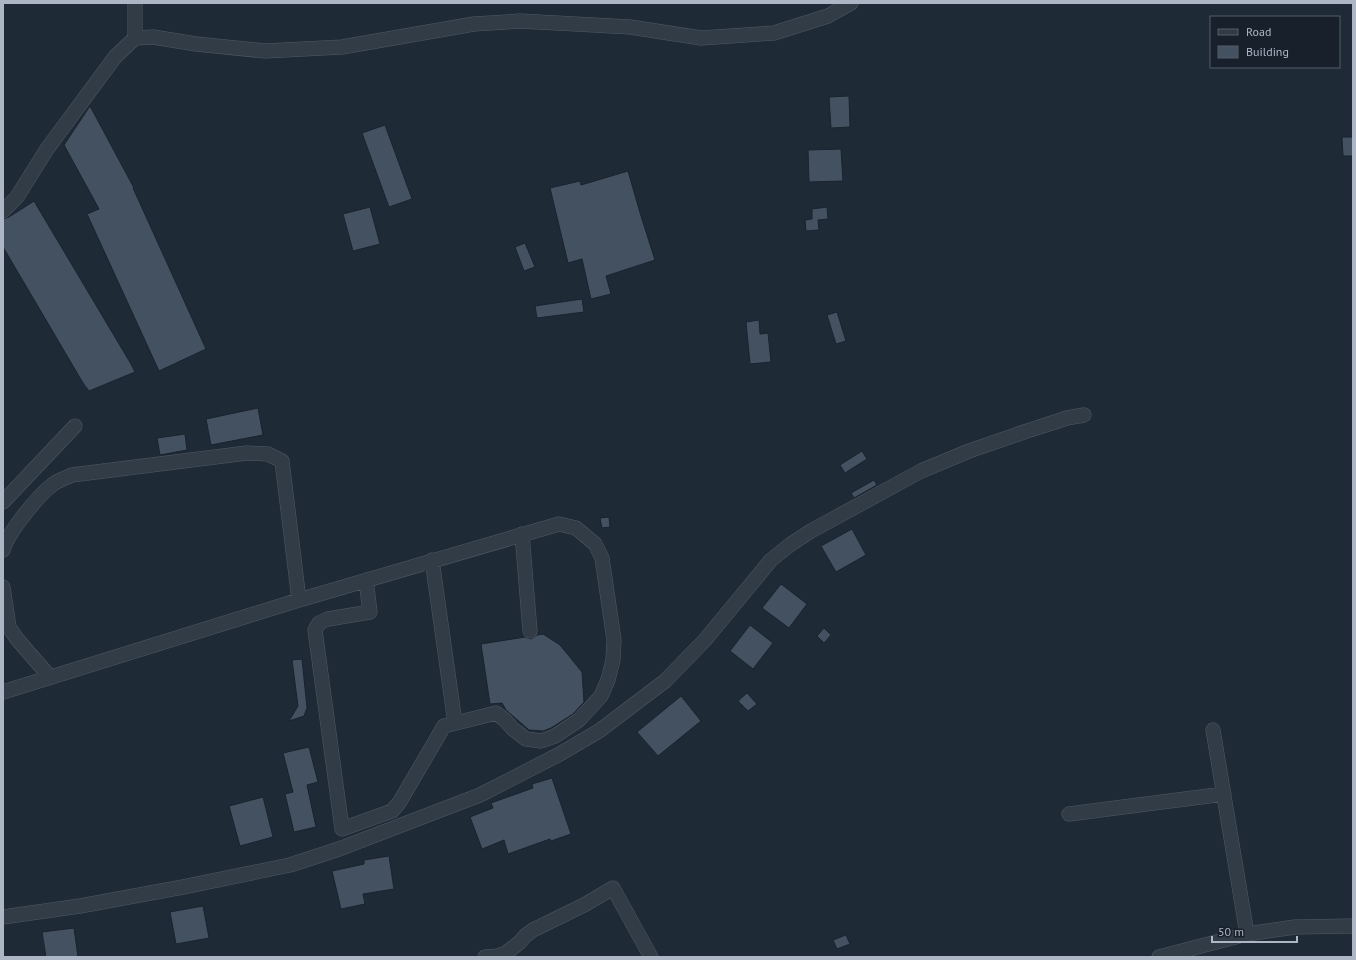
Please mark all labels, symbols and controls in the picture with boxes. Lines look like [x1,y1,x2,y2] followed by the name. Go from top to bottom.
[1210,16,1340,68] legend
[1246,24,1271,39] text: Road
[1246,44,1289,59] text: Building
[1212,918,1297,944] scale bar
[1218,924,1244,939] text: 50 m

